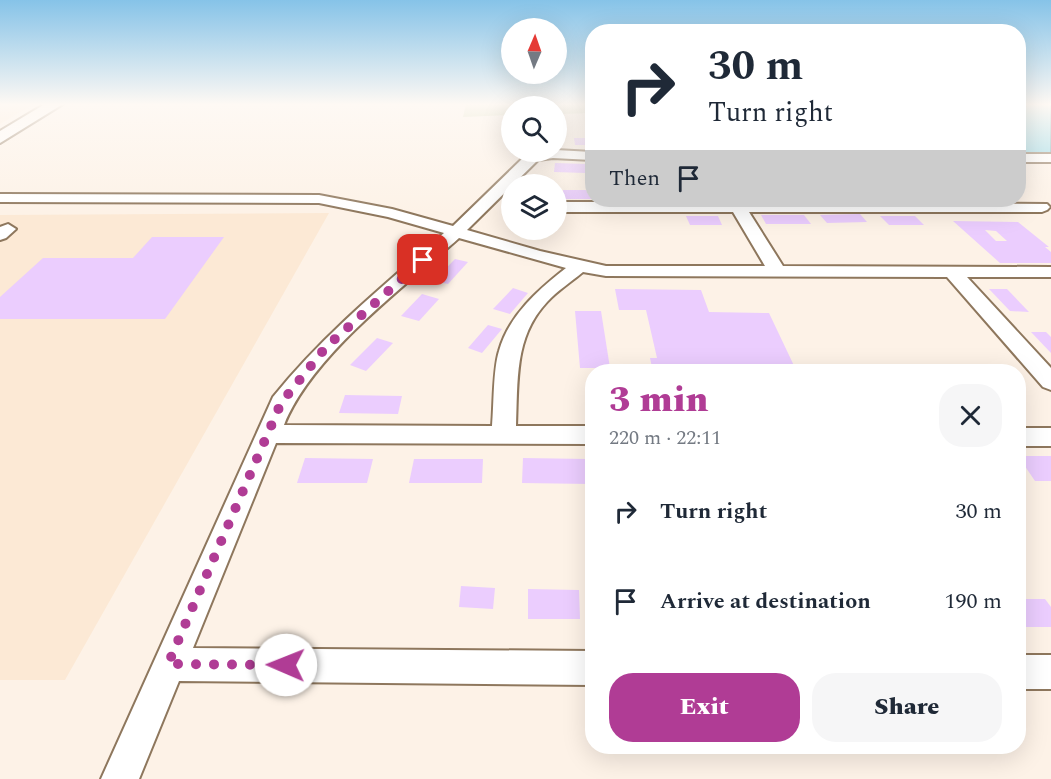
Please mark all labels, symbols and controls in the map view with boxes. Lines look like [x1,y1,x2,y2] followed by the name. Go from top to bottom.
[501,18,567,84] north arrow
[501,18,567,240] map controls
[708,35,803,98] text: 30 m
[609,48,687,126] icon: right
[708,92,833,134] text: Turn right
[501,96,567,162] button: search
[609,162,660,195] text: Then
[672,162,705,195] icon: arrive
[501,174,567,240] button: layers
[397,234,448,285] pin
[406,243,439,276] icon: arrive
[609,373,709,428] text: 3 min
[939,384,1002,447] button: close
[609,423,721,453] text: 220 m · 22:11
[609,495,642,528] icon: right
[660,495,767,528] text: Turn right
[956,495,1002,528] text: 30 m
[609,585,642,618] icon: arrive
[660,585,871,618] text: Arrive at destination
[945,585,1002,618] text: 190 m
[254,633,318,697] position arrow
[609,673,800,742] button: Exit
[812,673,1002,742] button: Share

